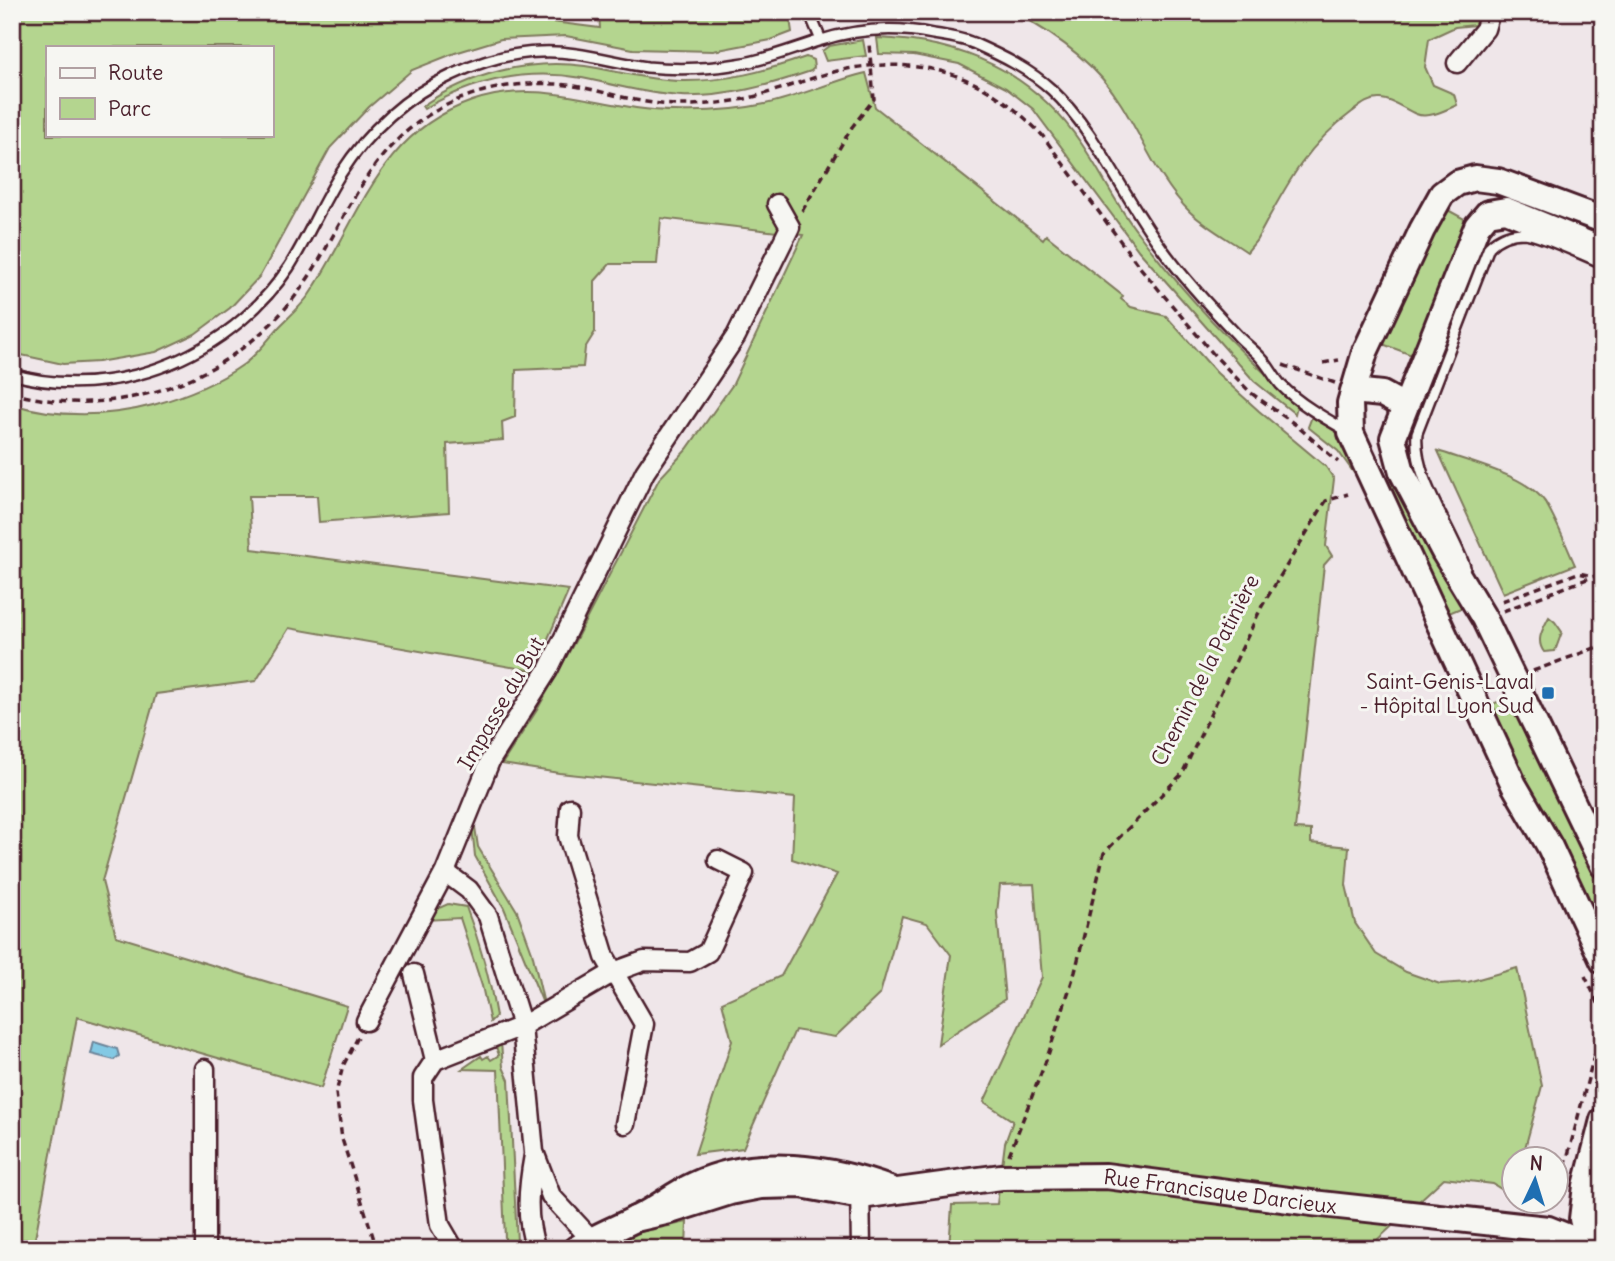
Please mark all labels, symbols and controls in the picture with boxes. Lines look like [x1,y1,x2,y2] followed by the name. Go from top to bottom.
[46,46,273,136] legend
[108,59,163,86] text: Route
[108,95,151,122] text: Parc
[1145,570,1265,770] street label: Chemin de la Patinière
[452,632,550,774] street label: Impasse du But
[1359,668,1534,719] place label: Saint-Genis-Laval - Hôpital Lyon Sud
[1540,685,1556,701] marker: Saint-Genis-Laval - Hôpital Lyon Sud
[1500,1146,1570,1216] north arrow
[1529,1151,1544,1175] text: N
[1102,1162,1338,1219] street label: Rue Francisque Darcieux

